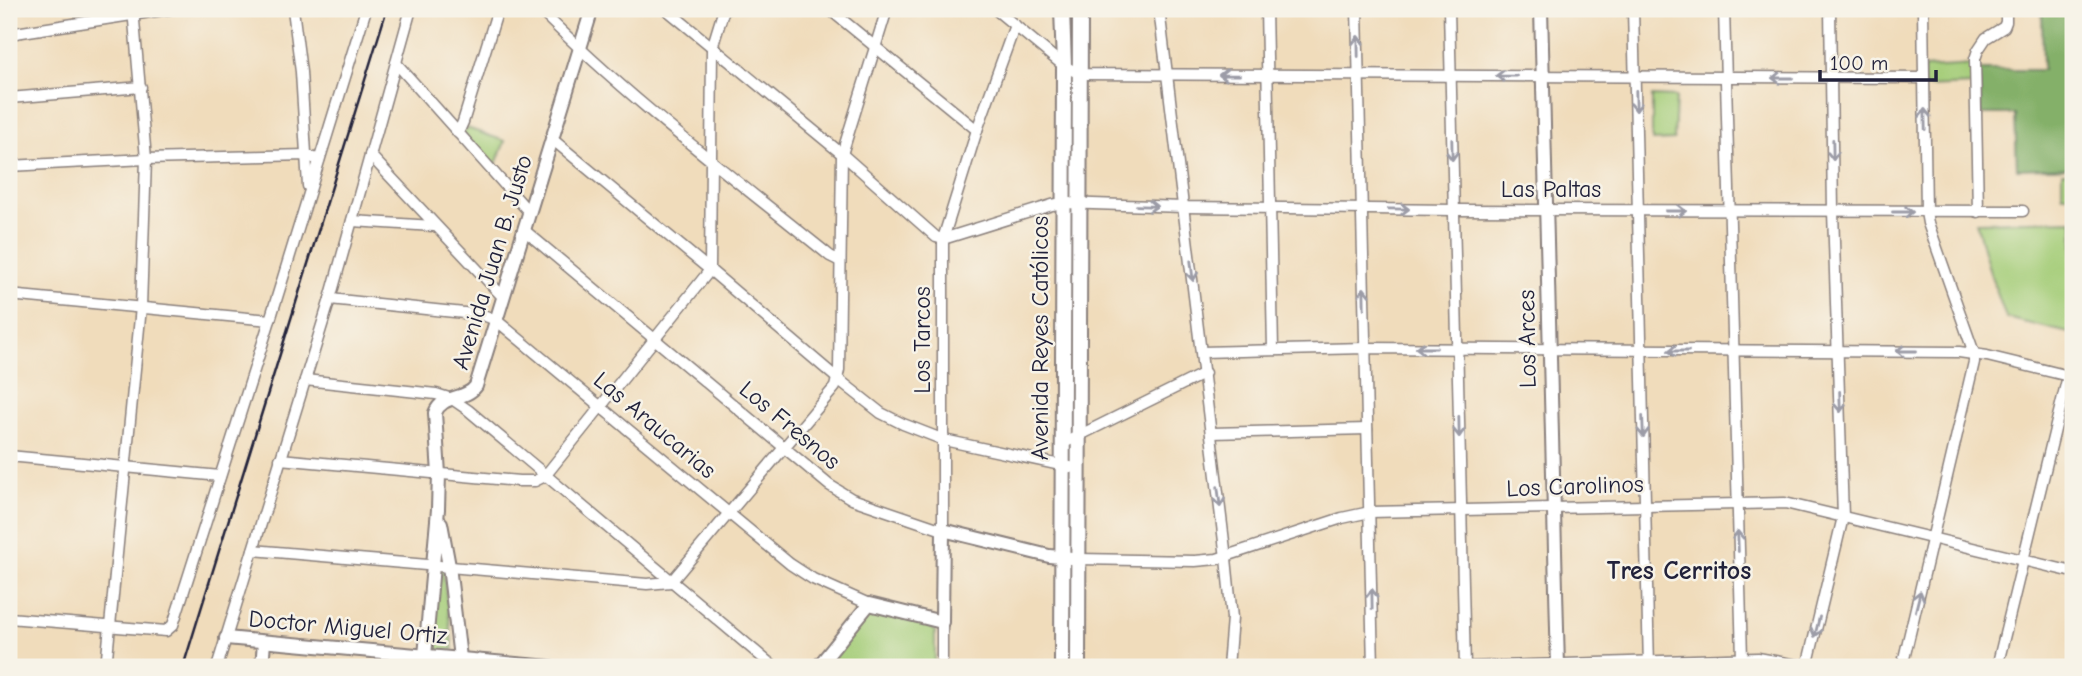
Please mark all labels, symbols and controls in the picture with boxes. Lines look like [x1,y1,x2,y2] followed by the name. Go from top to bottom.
[1351,35,1365,58] one-way arrow
[1820,38,1935,82] scale bar
[1830,51,1888,75] text: 100 m
[1218,69,1241,82] one-way arrow
[1494,69,1517,83] one-way arrow
[1771,71,1794,85] one-way arrow
[1629,90,1642,113] one-way arrow
[1918,107,1932,130] one-way arrow
[1446,139,1459,162] one-way arrow
[1826,139,1840,162] one-way arrow
[446,151,538,373] street label: Avenida Juan B. Justo
[1501,175,1601,203] street label: Las Paltas
[1136,199,1159,213] one-way arrow
[1388,202,1411,215] one-way arrow
[1664,204,1687,218] one-way arrow
[1891,205,1914,219] one-way arrow
[1026,216,1054,460] street label: Avenida Reyes Católicos
[1185,259,1198,282] one-way arrow
[908,286,936,394] street label: Los Tarcos
[1357,287,1371,310] one-way arrow
[1512,290,1542,388] street label: Los Arces
[1415,341,1438,355] one-way arrow
[1667,344,1690,357] one-way arrow
[1894,344,1917,358] one-way arrow
[588,366,722,484] street label: Las Araucarias
[734,375,846,475] street label: Los Fresnos
[1834,391,1847,414] one-way arrow
[1452,415,1466,438] one-way arrow
[1637,415,1650,438] one-way arrow
[1506,470,1644,502] street label: Los Carolinos
[1213,485,1226,508] one-way arrow
[1731,530,1744,553] one-way arrow
[1607,556,1751,586] district label: Tres Cerritos
[1365,588,1378,611] one-way arrow
[1911,590,1925,613] one-way arrow
[248,604,449,650] street label: Doctor Miguel Ortiz
[1810,615,1823,637] one-way arrow

